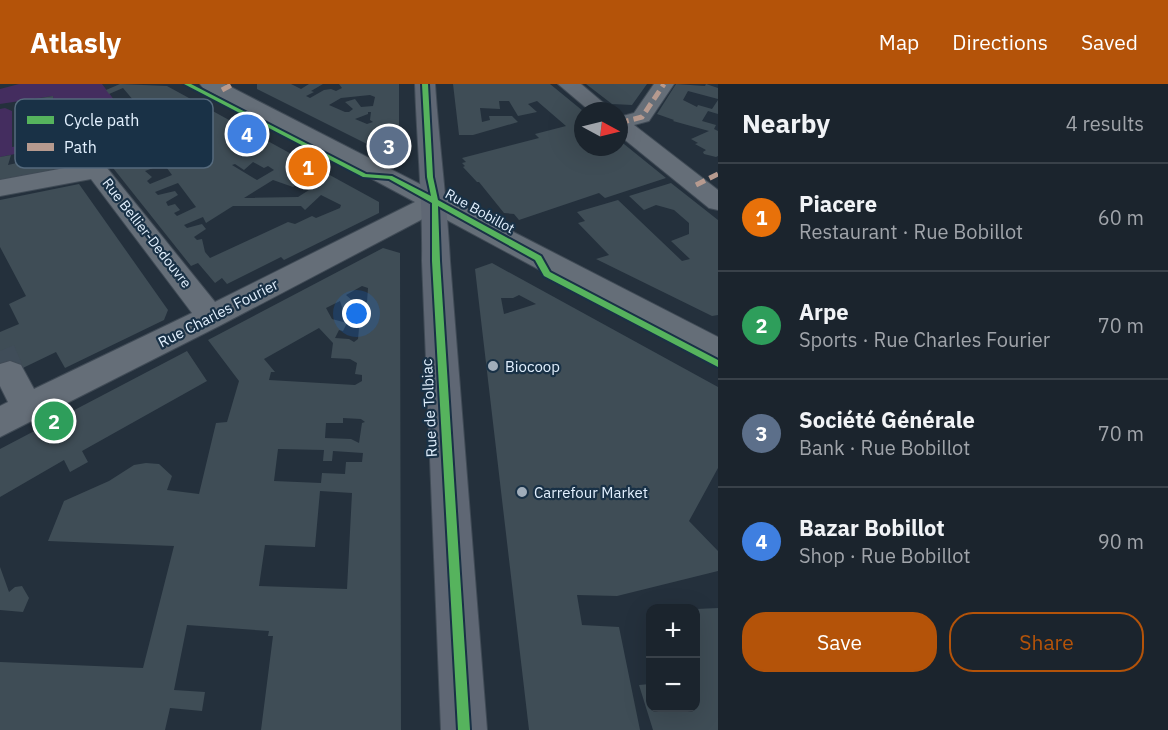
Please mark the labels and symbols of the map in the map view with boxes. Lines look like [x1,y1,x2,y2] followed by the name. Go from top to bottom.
[15,99,213,168] legend
[574,102,628,156] north arrow
[64,110,139,130] text: Cycle path
[228,112,266,156] pin: 4
[370,124,408,168] pin: 3
[64,137,97,157] text: Path
[288,144,328,190] pin: 1
[98,174,196,292] street label: Rue Bellier-Dedouvre
[442,185,518,238] street label: Rue Bobillot
[155,274,282,352] street label: Rue Charles Fourier
[342,299,371,328] your location
[505,357,560,376] place label: Biocoop
[417,358,441,458] street label: Rue de Tolbiac
[486,359,500,373] marker: Biocoop
[34,398,74,444] pin: 2
[534,483,648,502] place label: Carrefour Market
[515,485,529,499] marker: Carrefour Market

